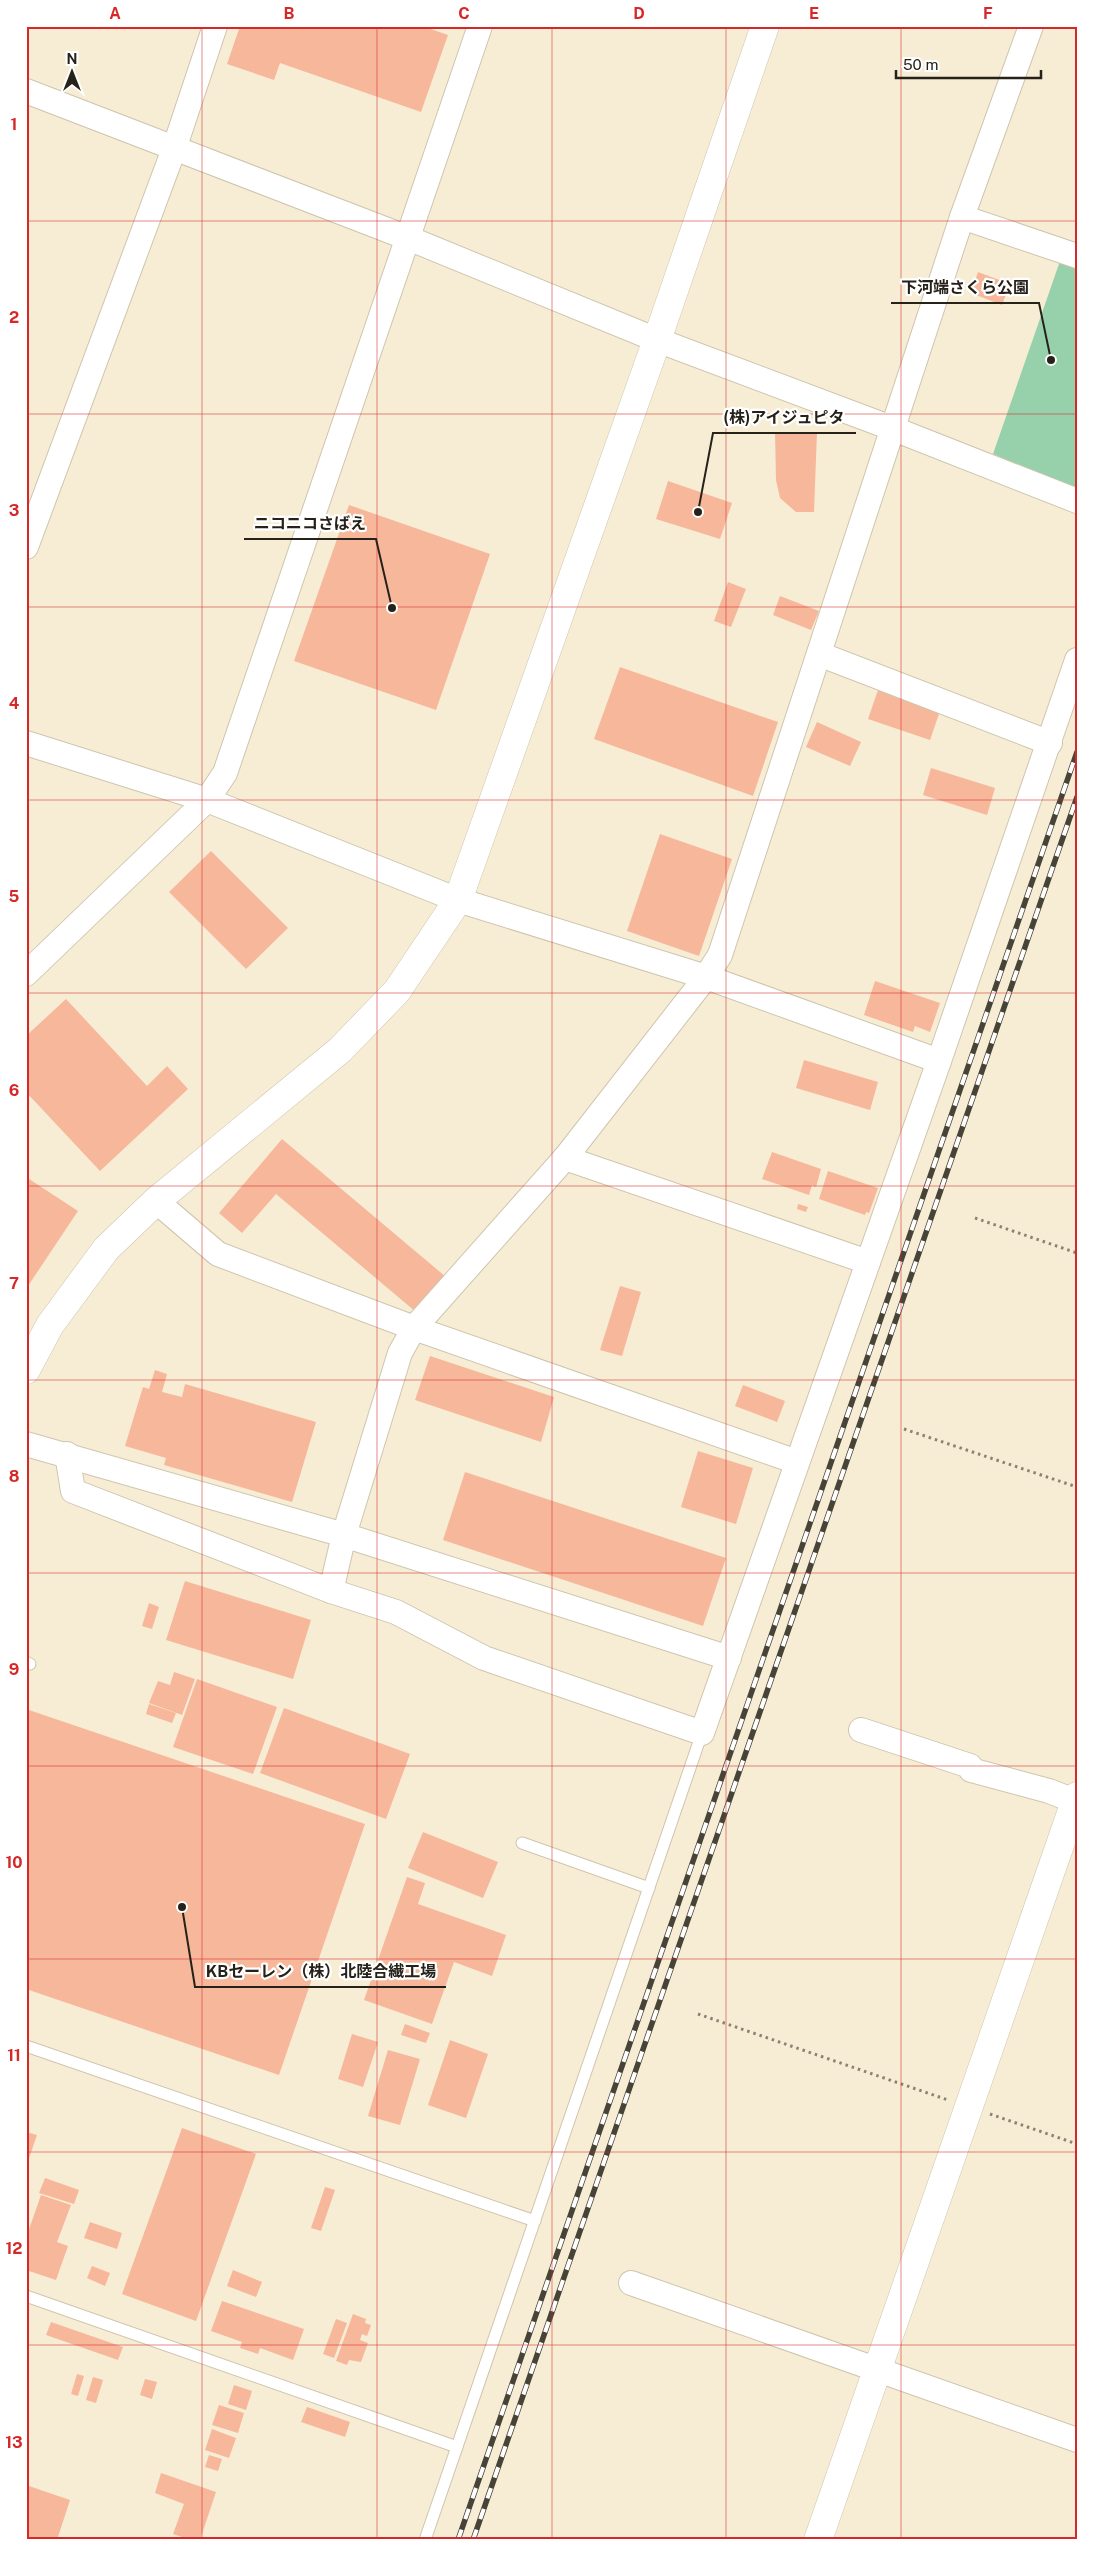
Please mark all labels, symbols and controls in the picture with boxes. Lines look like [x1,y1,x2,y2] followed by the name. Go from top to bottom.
[109,4,121,23] text: A
[284,4,295,23] text: B
[458,4,470,23] text: C
[633,4,645,23] text: D
[809,4,819,23] text: E
[983,4,993,23] text: F
[48,48,98,98] north arrow
[896,48,1040,80] scale bar
[67,51,77,67] text: N
[903,56,938,73] text: 50 m
[11,115,17,134] text: 1
[891,272,1039,303] callout: 下河端さくら公園
[901,278,1029,297] text: 下河端さくら公園
[9,308,19,327] text: 2
[713,402,856,433] callout: (株)アイジュピタ
[724,408,844,427] text: (株)アイジュピタ
[9,501,19,520] text: 3
[244,508,376,539] callout: ニコニコさばえ
[254,514,366,533] text: ニコニコさばえ
[9,694,20,713] text: 4
[9,887,20,906] text: 5
[9,1081,19,1100] text: 6
[9,1274,19,1293] text: 7
[9,1467,20,1486] text: 8
[9,1660,19,1679] text: 9
[5,1853,23,1872] text: 10
[195,1956,446,1987] callout: KBセーレン（株）北陸合繊工場
[206,1962,436,1981] text: KBセーレン（株）北陸合繊工場
[7,2046,21,2065] text: 11
[5,2239,23,2258] text: 12
[5,2433,23,2452] text: 13

